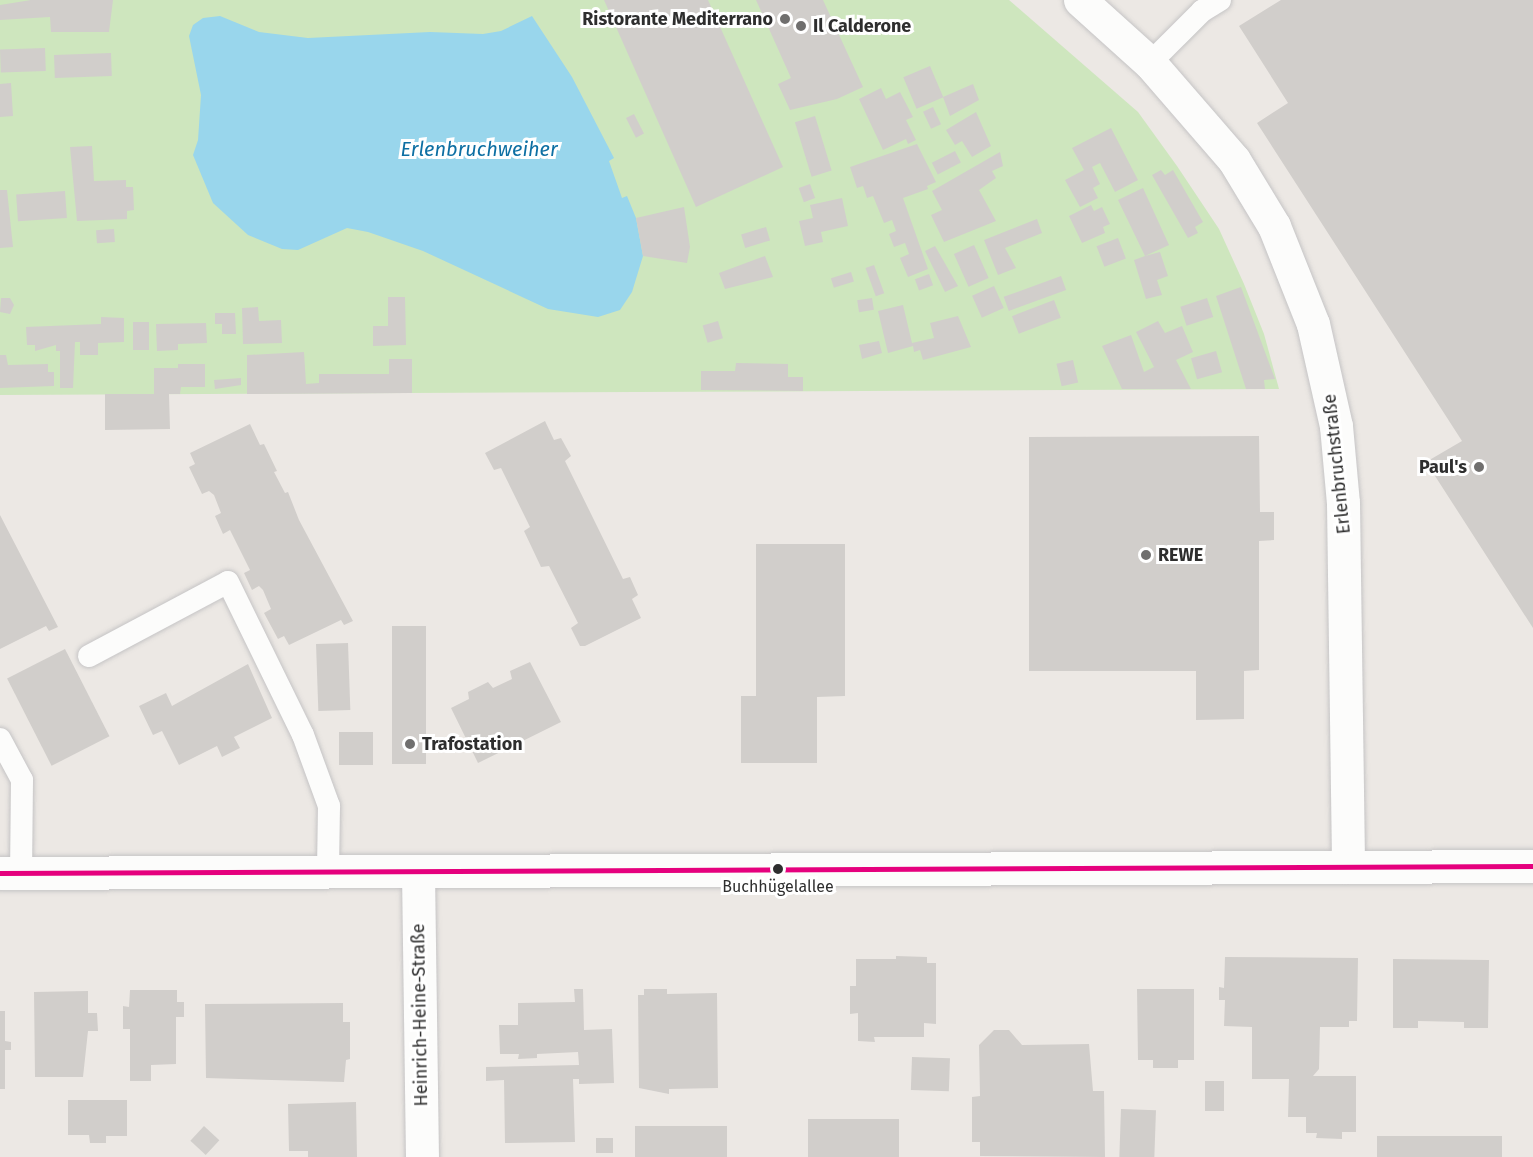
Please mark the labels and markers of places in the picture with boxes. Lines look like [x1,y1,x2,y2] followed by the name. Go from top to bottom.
[582,8,773,30] place label: Ristorante Mediterrano
[778,12,792,26] marker: Ristorante Mediterrano
[813,15,911,37] place label: Il Calderone
[794,19,808,33] marker: Il Calderone
[1419,456,1467,478] place label: Paul's
[1472,460,1486,474] marker: Paul's
[1158,544,1203,566] place label: REWE
[1139,548,1153,562] marker: REWE
[422,733,523,755] place label: Trafostation
[403,737,417,751] marker: Trafostation
[772,863,784,875] marker: Buchhügelallee
[722,877,834,897] place label: Buchhügelallee

